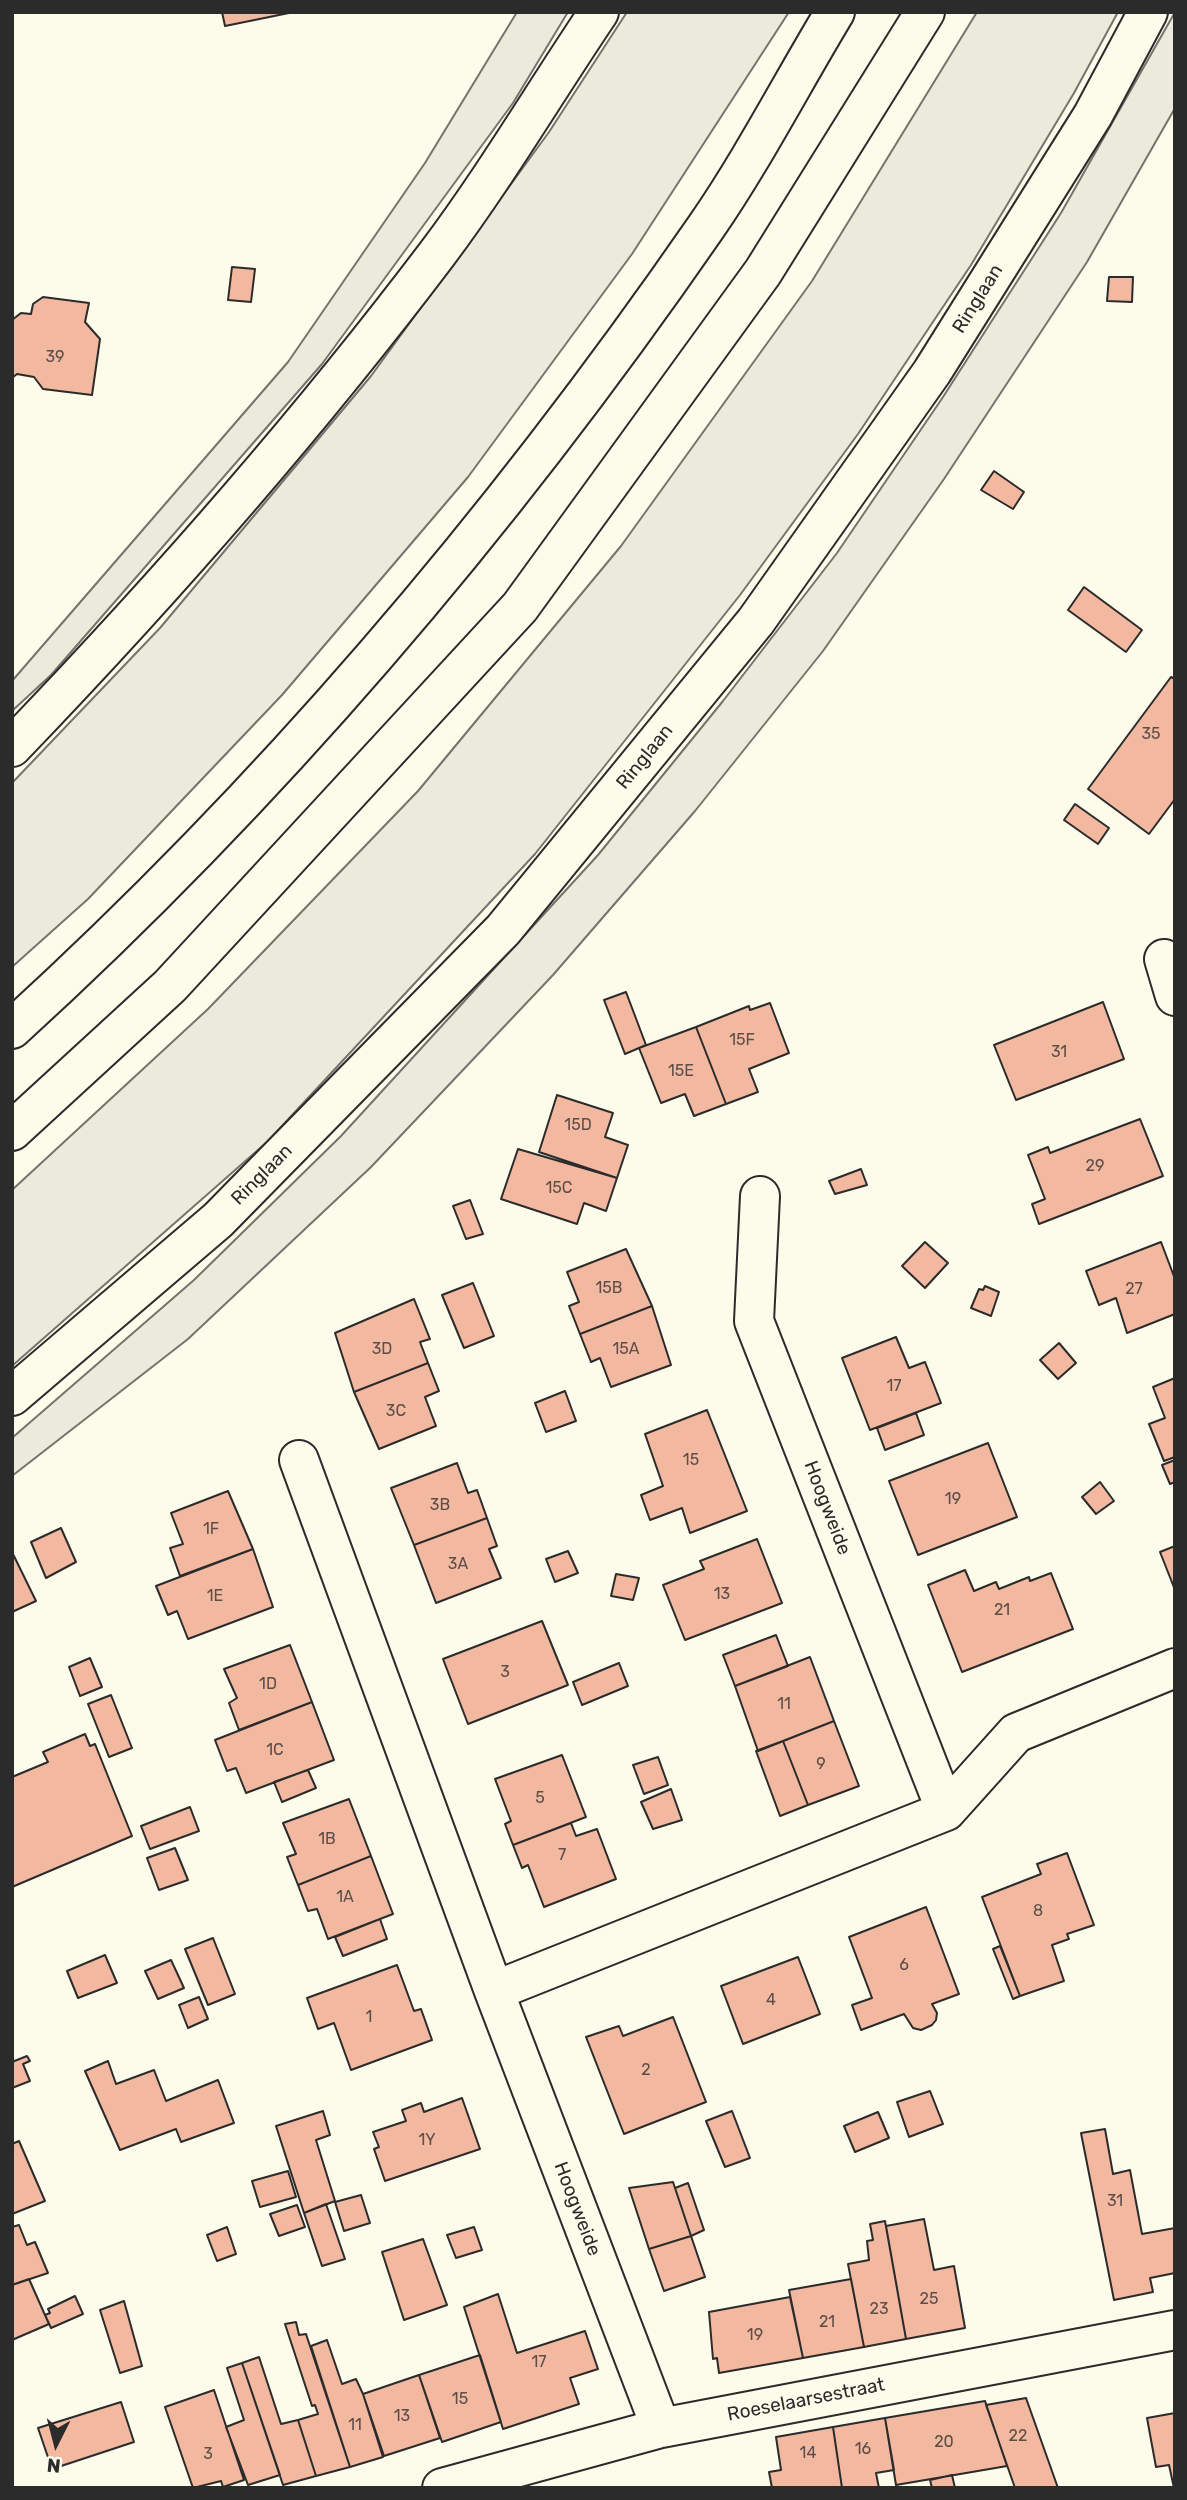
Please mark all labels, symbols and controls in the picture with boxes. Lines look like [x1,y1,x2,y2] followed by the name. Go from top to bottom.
[948,260,1008,338] street label: Ringlaan
[45,347,65,367] house number: 39
[612,720,678,794] street label: Ringlaan
[1141,724,1161,744] house number: 35
[729,1030,755,1050] house number: 15F
[1051,1042,1067,1062] house number: 31
[668,1061,694,1081] house number: 15E
[564,1115,592,1135] house number: 15D
[227,1140,297,1210] street label: Ringlaan
[1086,1156,1104,1176] house number: 29
[545,1178,573,1198] house number: 15C
[595,1278,623,1298] house number: 15B
[1125,1279,1143,1299] house number: 27
[372,1339,392,1359] house number: 3D
[612,1339,640,1359] house number: 15A
[886,1376,902,1396] house number: 17
[386,1401,406,1421] house number: 3C
[683,1450,699,1470] house number: 15
[799,1458,855,1558] street label: Hoogweide
[945,1489,961,1509] house number: 19
[430,1495,450,1515] house number: 3B
[203,1519,219,1539] house number: 1F
[448,1554,468,1574] house number: 3A
[714,1584,730,1604] house number: 13
[207,1586,223,1606] house number: 1E
[994,1600,1010,1620] house number: 21
[500,1662,510,1682] house number: 3
[259,1674,277,1694] house number: 1D
[777,1694,791,1714] house number: 11
[266,1740,284,1760] house number: 1C
[816,1754,826,1774] house number: 9
[535,1788,545,1808] house number: 5
[318,1829,336,1849] house number: 1B
[558,1845,566,1865] house number: 7
[336,1887,354,1907] house number: 1A
[1033,1901,1043,1921] house number: 8
[899,1955,909,1975] house number: 6
[766,1990,776,2010] house number: 4
[366,2007,372,2027] house number: 1
[641,2060,651,2080] house number: 2
[418,2130,436,2150] house number: 1Y
[549,2159,605,2259] street label: Hoogweide
[1107,2191,1123,2211] house number: 31
[920,2289,938,2309] house number: 25
[869,2299,889,2319] house number: 23
[819,2312,835,2332] house number: 21
[747,2325,763,2345] house number: 19
[531,2352,547,2372] house number: 17
[725,2374,887,2426] street label: Roeselaarsestraat
[452,2389,468,2409] house number: 15
[394,2406,410,2426] house number: 13
[21,2409,91,2479] north arrow
[348,2415,362,2435] house number: 11
[1009,2426,1027,2446] house number: 22
[934,2432,954,2452] house number: 20
[855,2439,871,2459] house number: 16
[800,2443,816,2463] house number: 14
[203,2444,213,2464] house number: 3
[46,2453,62,2478] text: N

